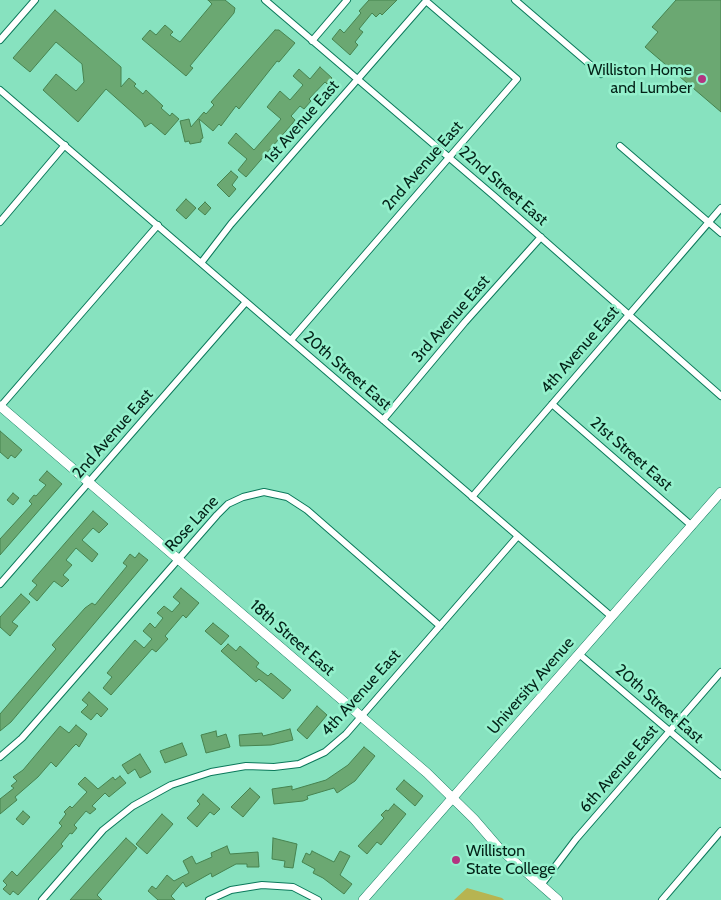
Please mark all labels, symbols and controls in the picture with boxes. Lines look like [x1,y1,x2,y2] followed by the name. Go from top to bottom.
[587,60,692,98] place label: Williston Home and Lumber
[696,73,708,85] marker: Williston Home and Lumber
[261,77,343,167] street label: 1st Avenue East
[379,117,467,215] street label: 2nd Avenue East
[455,142,551,230] street label: 22nd Street East
[408,272,494,366] street label: 3rd Avenue East
[537,302,623,398] street label: 4th Avenue East
[299,328,395,414] street label: 20th Street East
[69,385,157,483] street label: 2nd Avenue East
[586,413,676,495] street label: 21st Street East
[161,492,223,556] street label: Rose Lane
[246,596,338,680] street label: 18th Street East
[484,633,578,739] street label: University Avenue
[317,646,405,740] street label: 4th Avenue East
[611,661,707,747] street label: 20th Street East
[576,721,662,817] street label: 6th Avenue East
[466,841,555,879] place label: Williston State College
[450,854,462,866] marker: Williston State College

